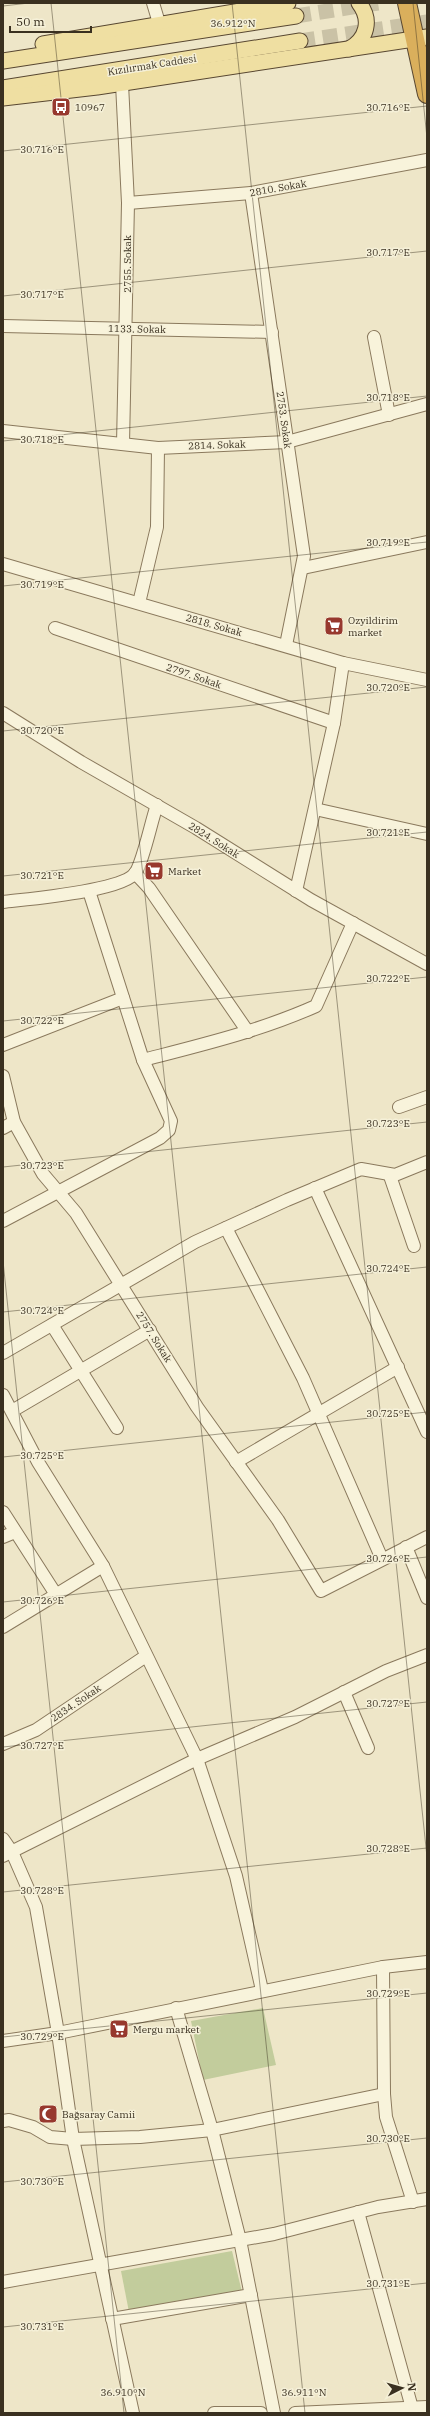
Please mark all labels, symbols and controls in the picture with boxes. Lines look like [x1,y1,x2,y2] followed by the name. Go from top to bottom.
[10,8,91,34] scale bar
[16,14,45,29] text: 50 m
[210,17,256,30] text: 36.912°N
[107,52,197,78] street label: Kızılırmak Caddesi
[50,96,72,118] bus stop icon: 10967
[75,101,105,114] place label: 10967
[366,101,410,114] text: 30.716°E
[20,143,64,156] text: 30.716°E
[248,177,308,199] street label: 2810. Sokak
[121,235,134,293] street label: 2755. Sokak
[366,246,410,259] text: 30.717°E
[20,288,64,301] text: 30.717°E
[108,322,166,336] street label: 1133. Sokak
[274,391,294,450] street label: 2753. Sokak
[366,391,410,404] text: 30.718°E
[20,433,64,446] text: 30.718°E
[188,437,246,453] street label: 2814. Sokak
[366,536,410,549] text: 30.719°E
[20,578,64,591] text: 30.719°E
[184,611,244,639] street label: 2818. Sokak
[348,614,399,639] place label: Ozyildirim market
[323,615,345,637] supermarket icon: Ozyildirim market
[165,660,224,692] street label: 2797. Sokak
[366,681,410,694] text: 30.720°E
[20,724,64,737] text: 30.720°E
[186,819,242,861] street label: 2824. Sokak
[366,826,410,839] text: 30.721°E
[143,860,165,882] supermarket icon: Market
[168,865,202,878] place label: Market
[20,869,64,882] text: 30.721°E
[366,972,410,985] text: 30.722°E
[20,1014,64,1027] text: 30.722°E
[366,1117,410,1130] text: 30.723°E
[20,1159,64,1172] text: 30.723°E
[366,1262,410,1275] text: 30.724°E
[20,1304,64,1317] text: 30.724°E
[133,1309,175,1365] street label: 2757. Sokak
[366,1407,410,1420] text: 30.725°E
[20,1449,64,1462] text: 30.725°E
[366,1552,410,1565] text: 30.726°E
[20,1594,64,1607] text: 30.726°E
[48,1681,104,1725] street label: 2834. Sokak
[366,1697,410,1710] text: 30.727°E
[20,1739,64,1752] text: 30.727°E
[366,1842,410,1855] text: 30.728°E
[20,1884,64,1897] text: 30.728°E
[366,1987,410,2000] text: 30.729°E
[108,2018,130,2040] supermarket icon: Mergu market
[133,2023,200,2036] place label: Mergu market
[20,2030,64,2043] text: 30.729°E
[37,2103,59,2125] mosque icon: Bağsaray Camii
[62,2108,135,2121] place label: Bağsaray Camii
[366,2132,410,2145] text: 30.730°E
[20,2175,64,2188] text: 30.730°E
[366,2277,410,2290] text: 30.731°E
[20,2320,64,2333] text: 30.731°E
[382,2368,422,2408] north arrow
[405,2382,419,2392] text: N
[100,2386,146,2399] text: 36.910°N
[281,2386,327,2399] text: 36.911°N

